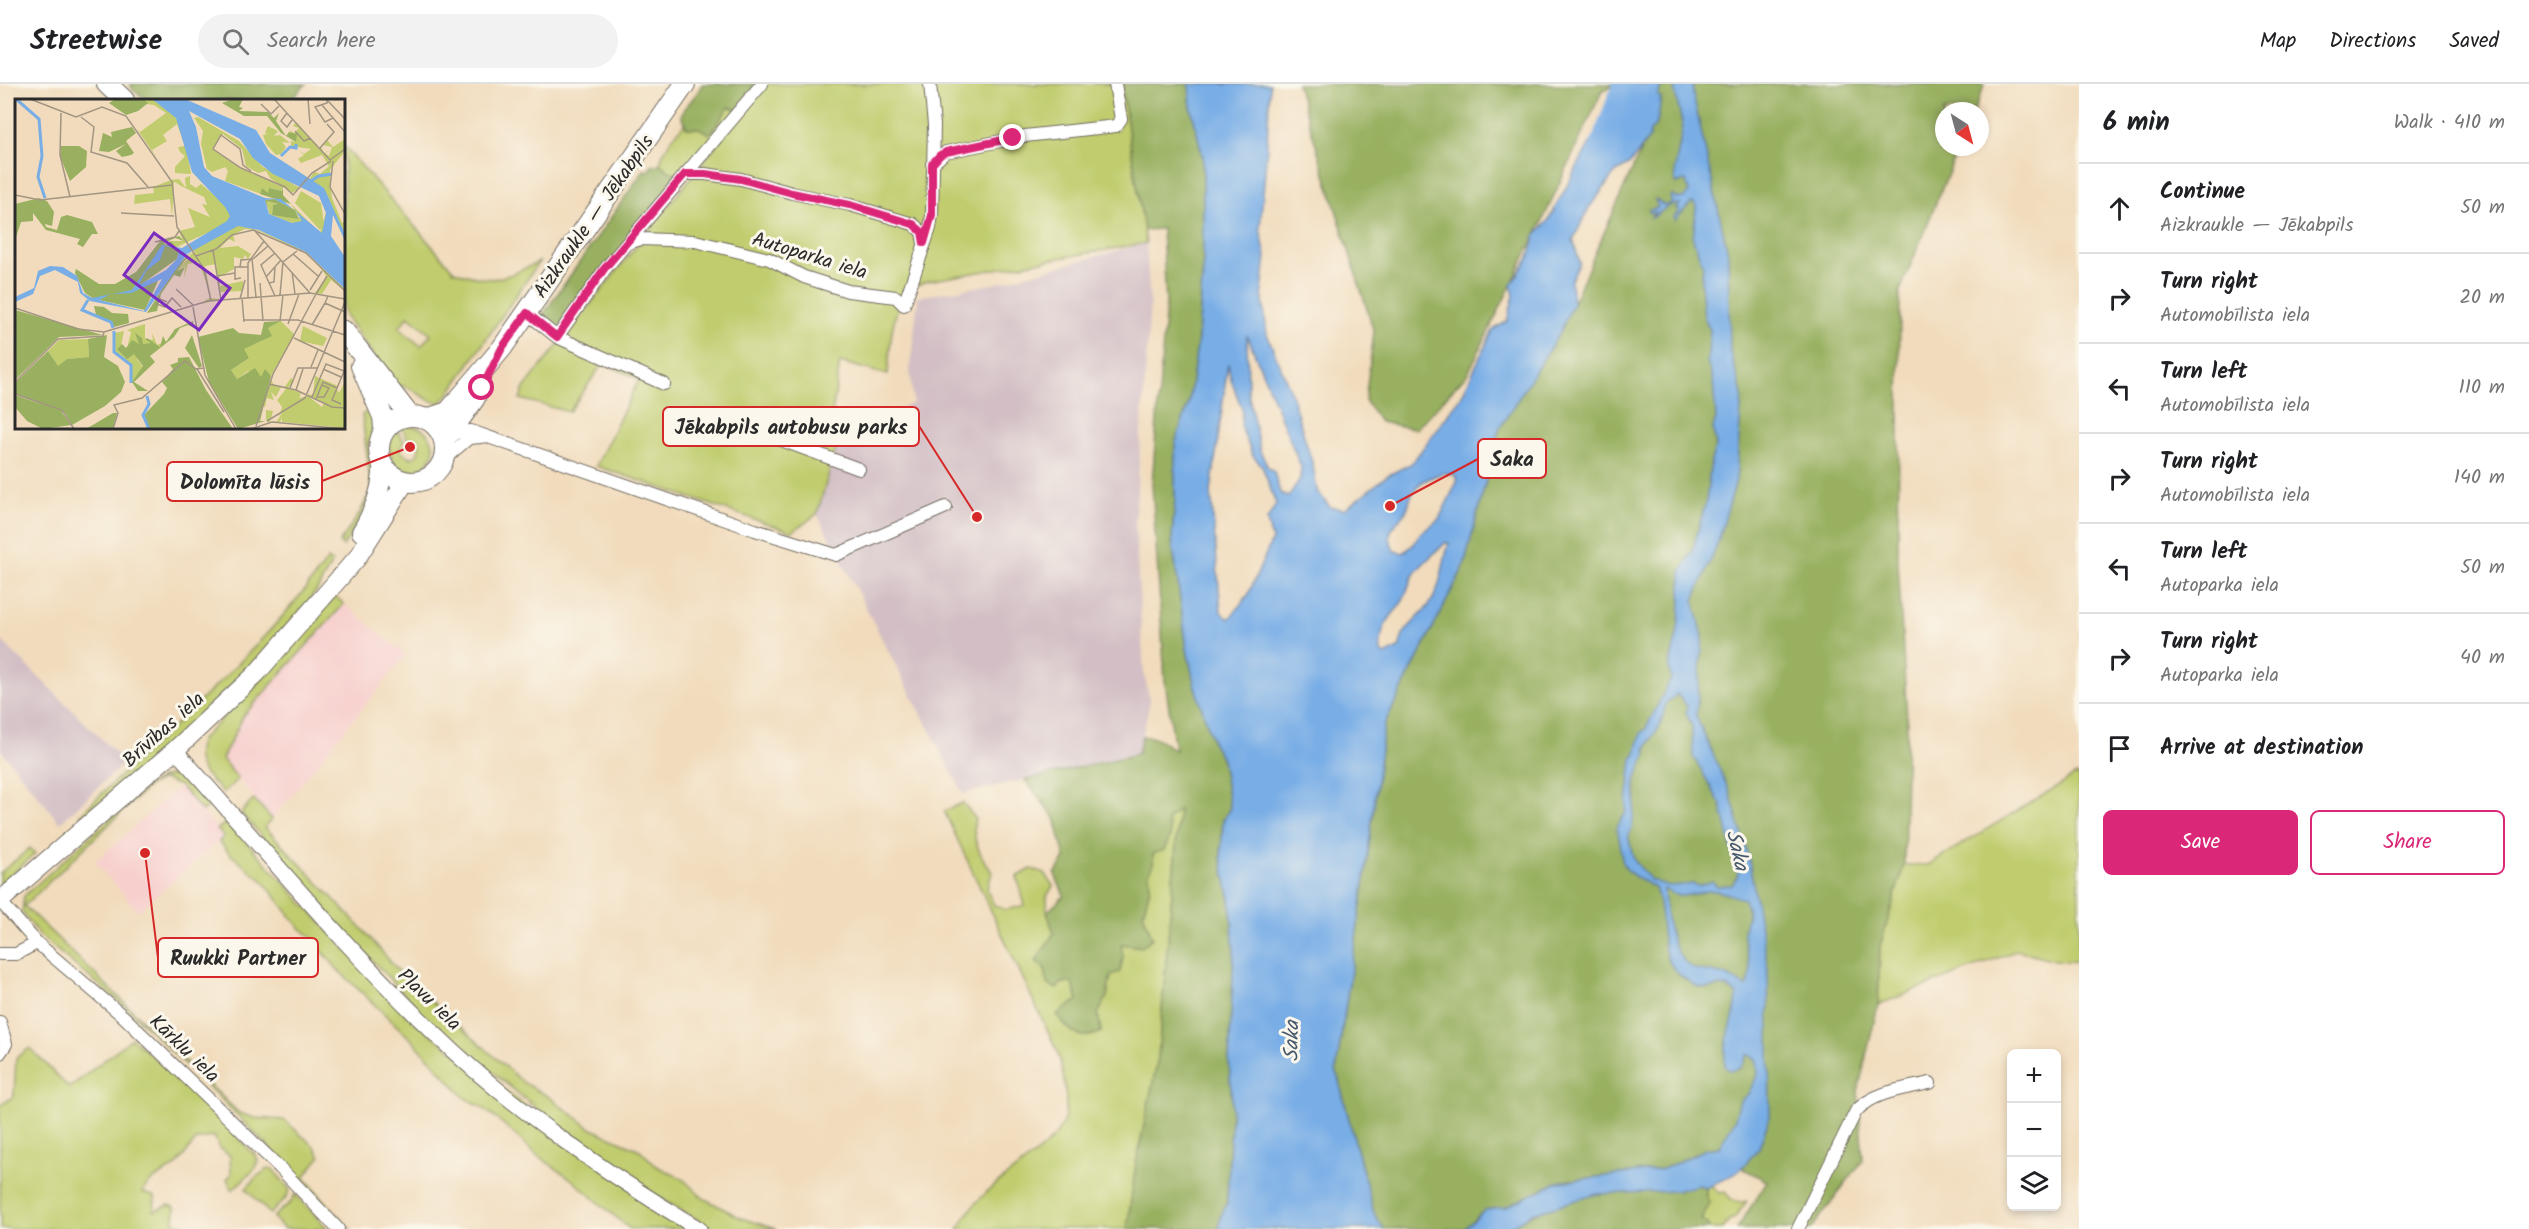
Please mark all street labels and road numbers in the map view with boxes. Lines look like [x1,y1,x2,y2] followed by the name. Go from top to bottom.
[526,128,664,306] street label: Aizkraukle — Jēkabpils
[748,224,871,290] street label: Autoparka iela
[116,685,213,776] street label: Brīvības iela
[389,961,468,1039] street label: Pļavu iela
[141,1007,226,1091] street label: Kārklu iela

